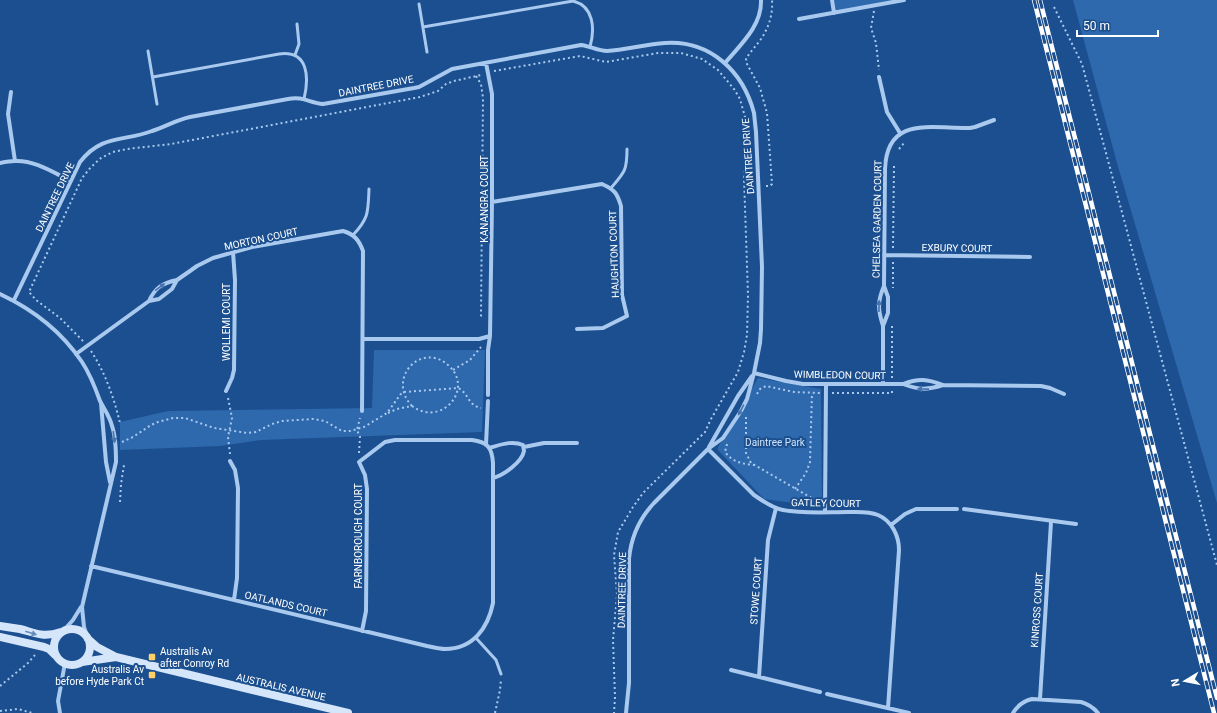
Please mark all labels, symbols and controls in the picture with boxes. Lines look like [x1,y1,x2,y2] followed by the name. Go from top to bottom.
[1077,12,1158,38] scale bar
[1083,19,1110,33] text: 50 m
[338,73,415,99] street label: DAINTREE DRIVE
[740,117,756,194] street label: DAINTREE DRIVE
[479,155,490,243] street label: KANANGRA COURT
[33,160,77,234] street label: DAINTREE DRIVE
[870,160,884,278] street label: CHELSEA GARDEN COURT
[607,210,621,298] street label: HAUGHTON COURT
[223,226,299,252] street label: MORTON COURT
[922,242,992,254] street label: EXBURY COURT
[155,283,166,291] one-way arrow
[221,283,232,361] street label: WOLLEMI COURT
[876,299,882,312] one-way arrow
[794,369,886,381] street label: WIMBLEDON COURT
[916,386,929,392] one-way arrow
[738,404,745,416] one-way arrow
[111,431,117,443] one-way arrow
[745,437,806,448] park label: Daintree Park
[353,483,364,589] street label: FARNBOROUGH COURT
[791,497,861,509] street label: GATLEY COURT
[616,552,628,628] street label: DAINTREE DRIVE
[748,557,764,625] street label: STOWE COURT
[1029,572,1045,648] street label: KINROSS COURT
[244,589,328,619] street label: OATLANDS COURT
[25,630,37,636] one-way arrow
[160,646,229,669] place label: Australis Av after Conroy Rd
[147,652,157,662] marker: Australis Av after Conroy Rd
[1165,661,1205,701] north arrow
[55,664,144,687] place label: Australis Av before Hyde Park Ct
[147,670,157,680] marker: Australis Av before Hyde Park Ct
[235,671,327,703] street label: AUSTRALIS AVENUE
[1169,677,1183,688] text: N

